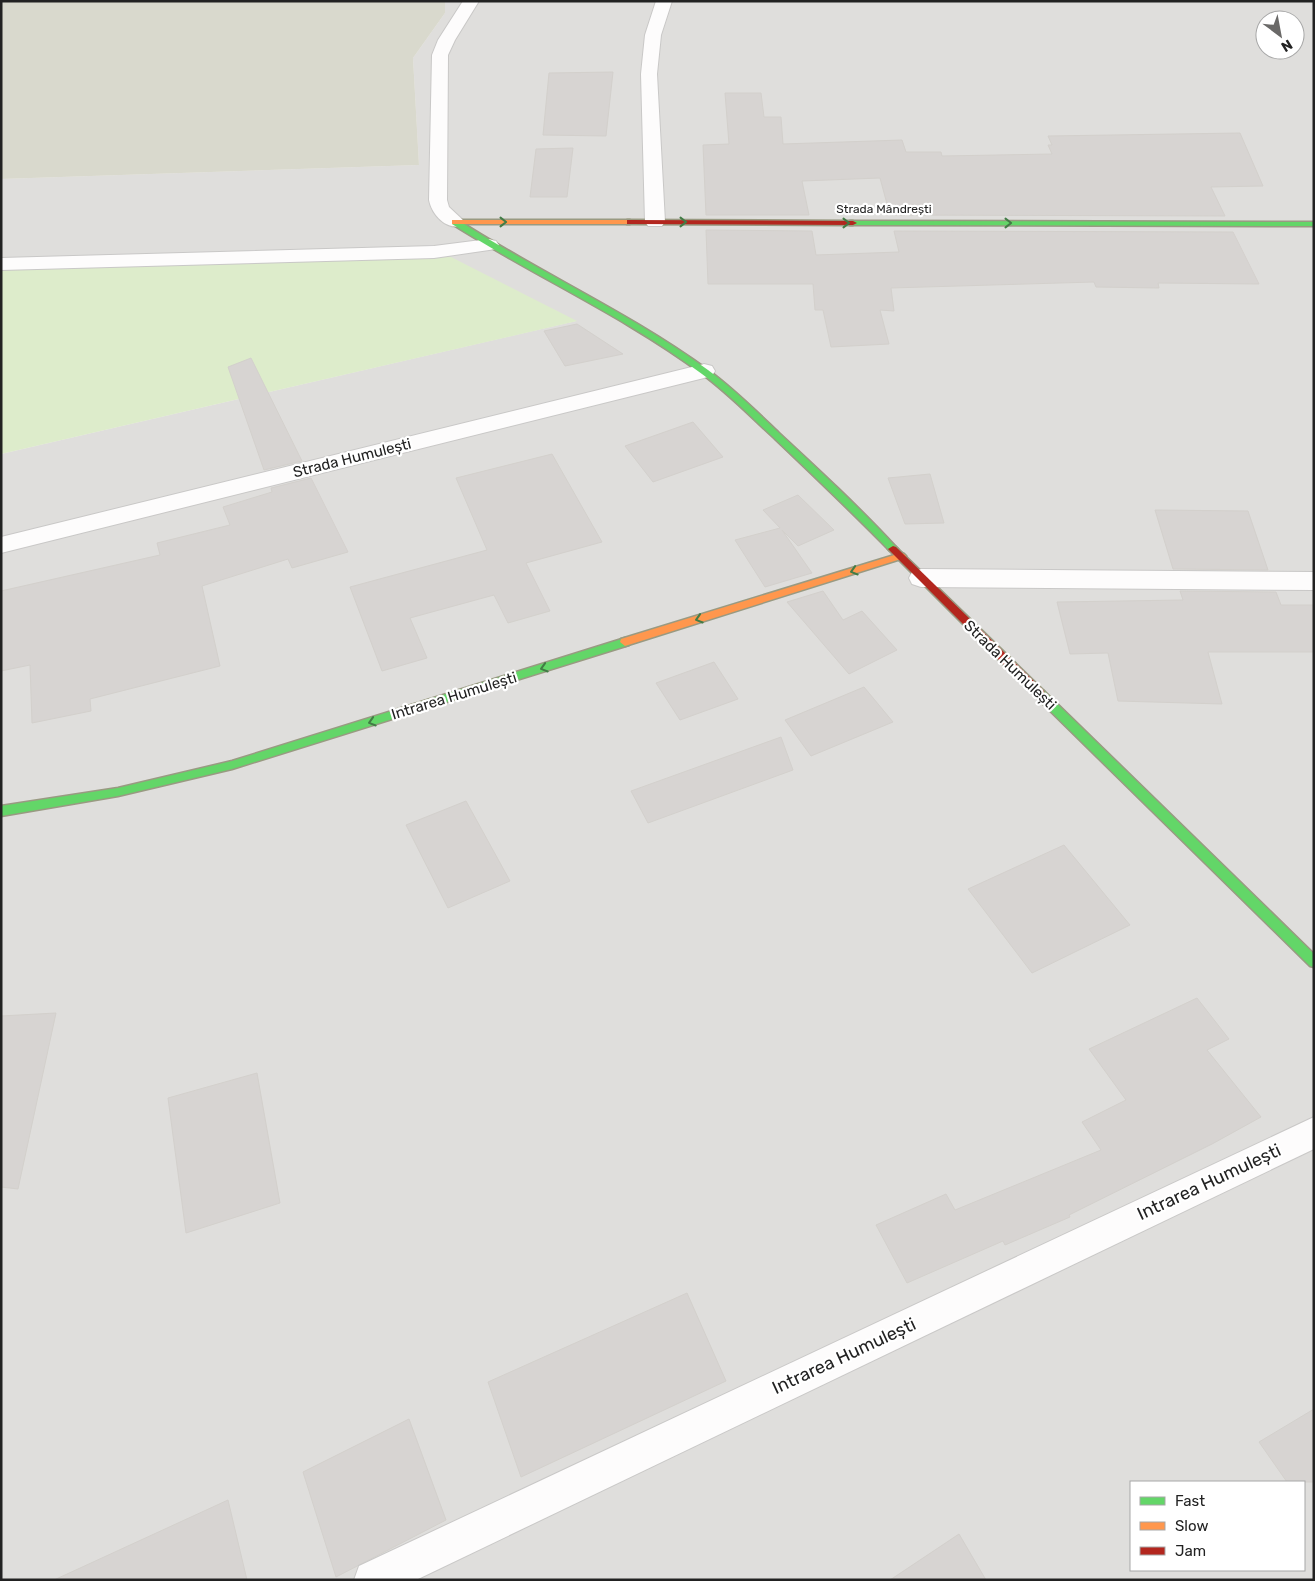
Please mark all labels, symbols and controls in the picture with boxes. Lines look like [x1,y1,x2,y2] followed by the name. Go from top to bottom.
[1255,10,1305,60] north arrow
[1278,36,1295,55] text: N
[836,202,932,216] street label: Strada Mândrești
[500,217,508,227] one-way arrow
[680,217,688,227] one-way arrow
[842,218,850,228] one-way arrow
[1005,218,1013,228] one-way arrow
[291,435,413,481] street label: Strada Humulești
[851,565,859,575] one-way arrow
[696,614,704,624] one-way arrow
[960,616,1060,714] street label: Strada Humulești
[541,662,549,672] one-way arrow
[389,668,519,724] street label: Intrarea Humulești
[369,716,377,726] one-way arrow
[1134,1139,1284,1225] street label: Intrarea Humulești
[769,1313,919,1399] street label: Intrarea Humulești
[1130,1481,1305,1571] legend
[1175,1492,1205,1510] text: Fast
[1175,1517,1208,1535] text: Slow
[1175,1542,1206,1560] text: Jam

